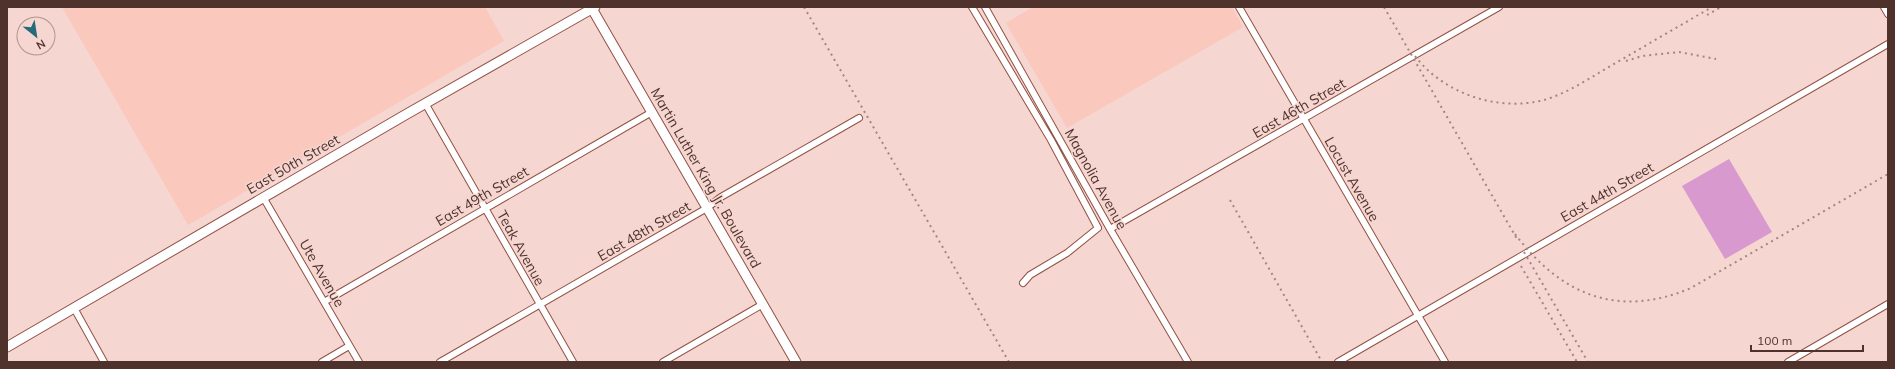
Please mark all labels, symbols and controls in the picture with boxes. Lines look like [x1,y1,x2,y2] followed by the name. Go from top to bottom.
[16,16,56,56] north arrow
[34,37,48,53] text: N
[1249,74,1349,142] street label: East 46th Street
[647,85,765,271] street label: Martin Luther King Jr. Boulevard
[1061,125,1131,233] street label: Magnolia Avenue
[243,130,343,198] street label: East 50th Street
[1321,133,1383,225] street label: Locust Avenue
[1557,158,1657,226] street label: East 44th Street
[432,162,532,230] street label: East 49th Street
[594,197,694,265] street label: East 48th Street
[493,207,549,289] street label: Teak Avenue
[295,236,349,310] street label: Ute Avenue
[1751,327,1863,353] scale bar
[1757,333,1792,348] text: 100 m

